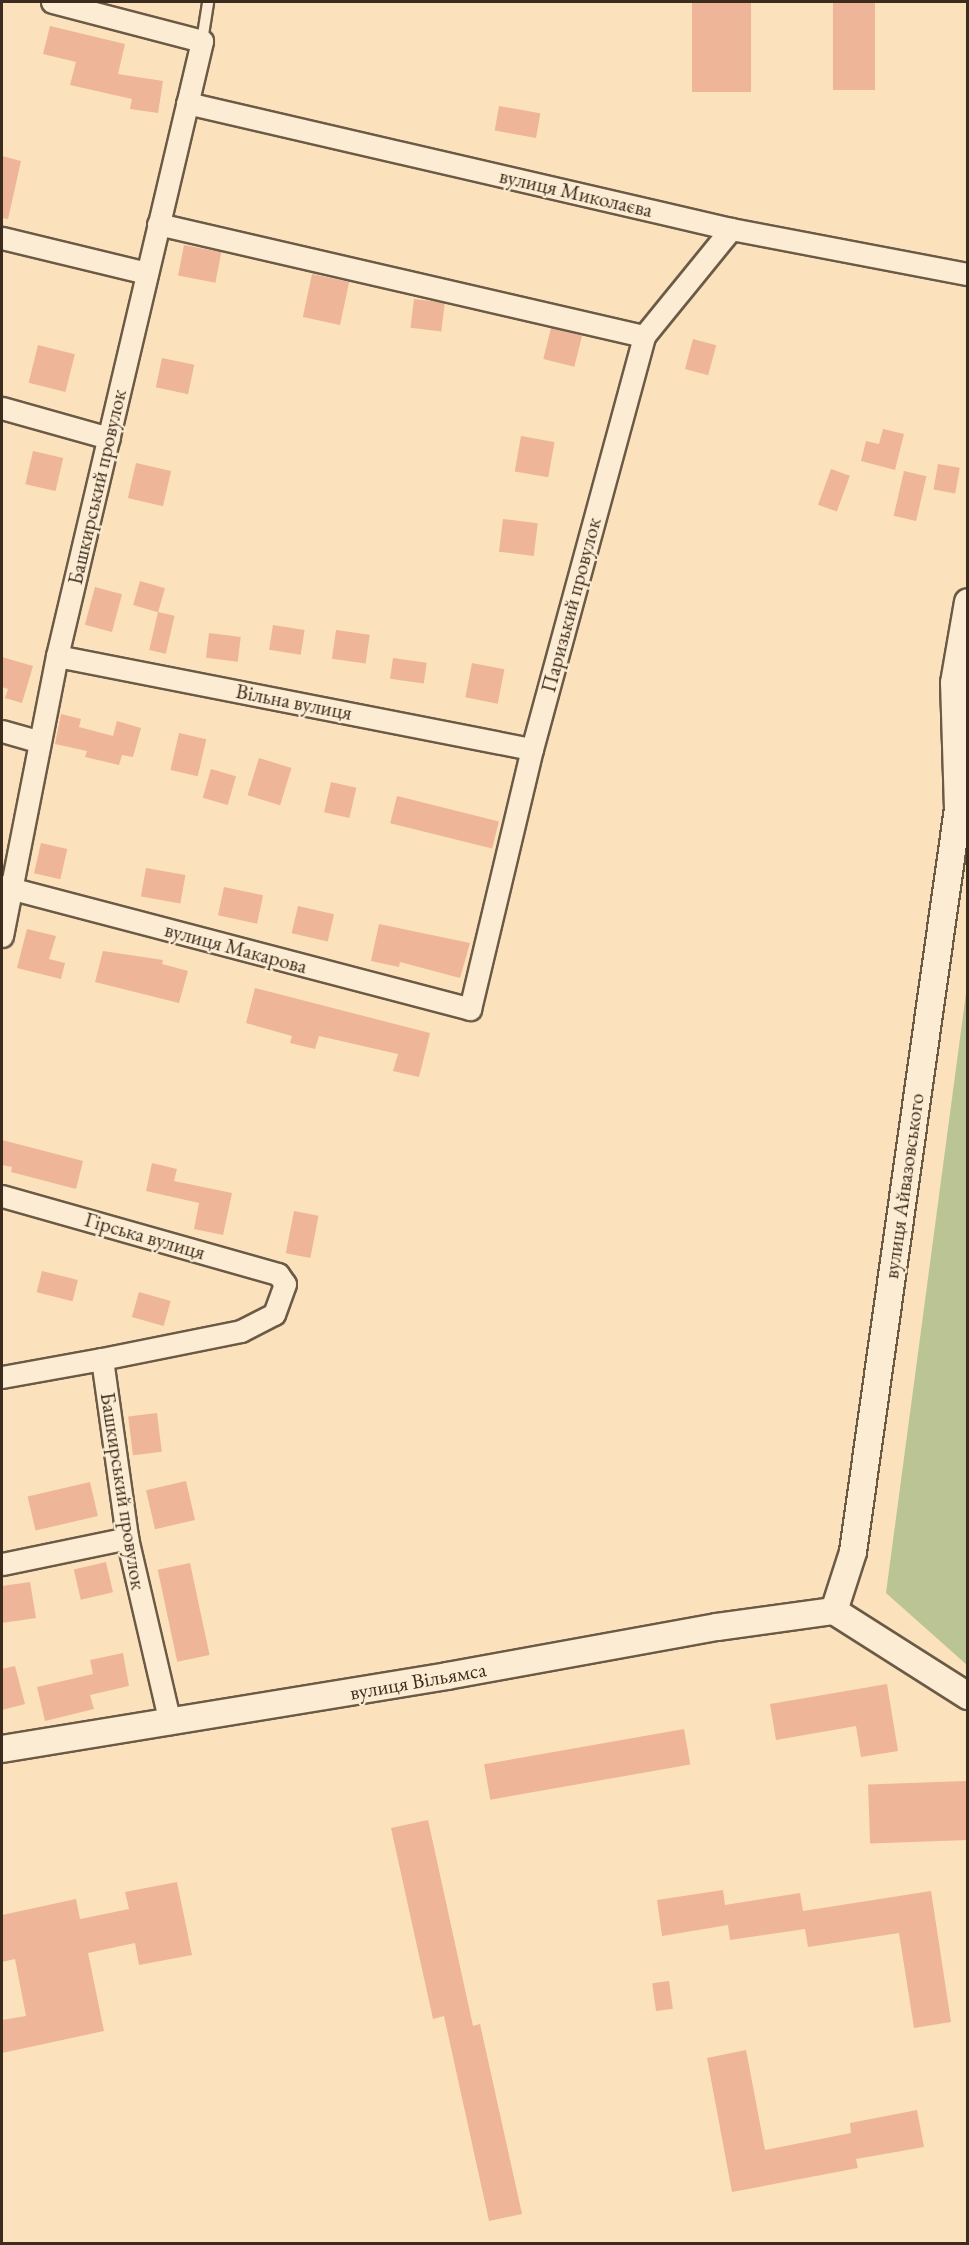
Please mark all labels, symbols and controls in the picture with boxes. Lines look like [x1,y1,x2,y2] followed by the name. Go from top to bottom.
[497,163,655,223] street label: вулиця Миколаєва
[62,387,132,587] street label: Башкирський провулок
[536,515,606,695] street label: Паризький провулок
[234,678,354,726] street label: Вільна вулиця
[162,917,310,979] street label: вулиця Макарова
[879,1092,929,1280] street label: вулиця Айвазовського
[82,1207,208,1265] street label: Гірська вулиця
[95,1390,151,1592] street label: Башкирський провулок
[348,1657,488,1705] street label: вулиця Вільямса

